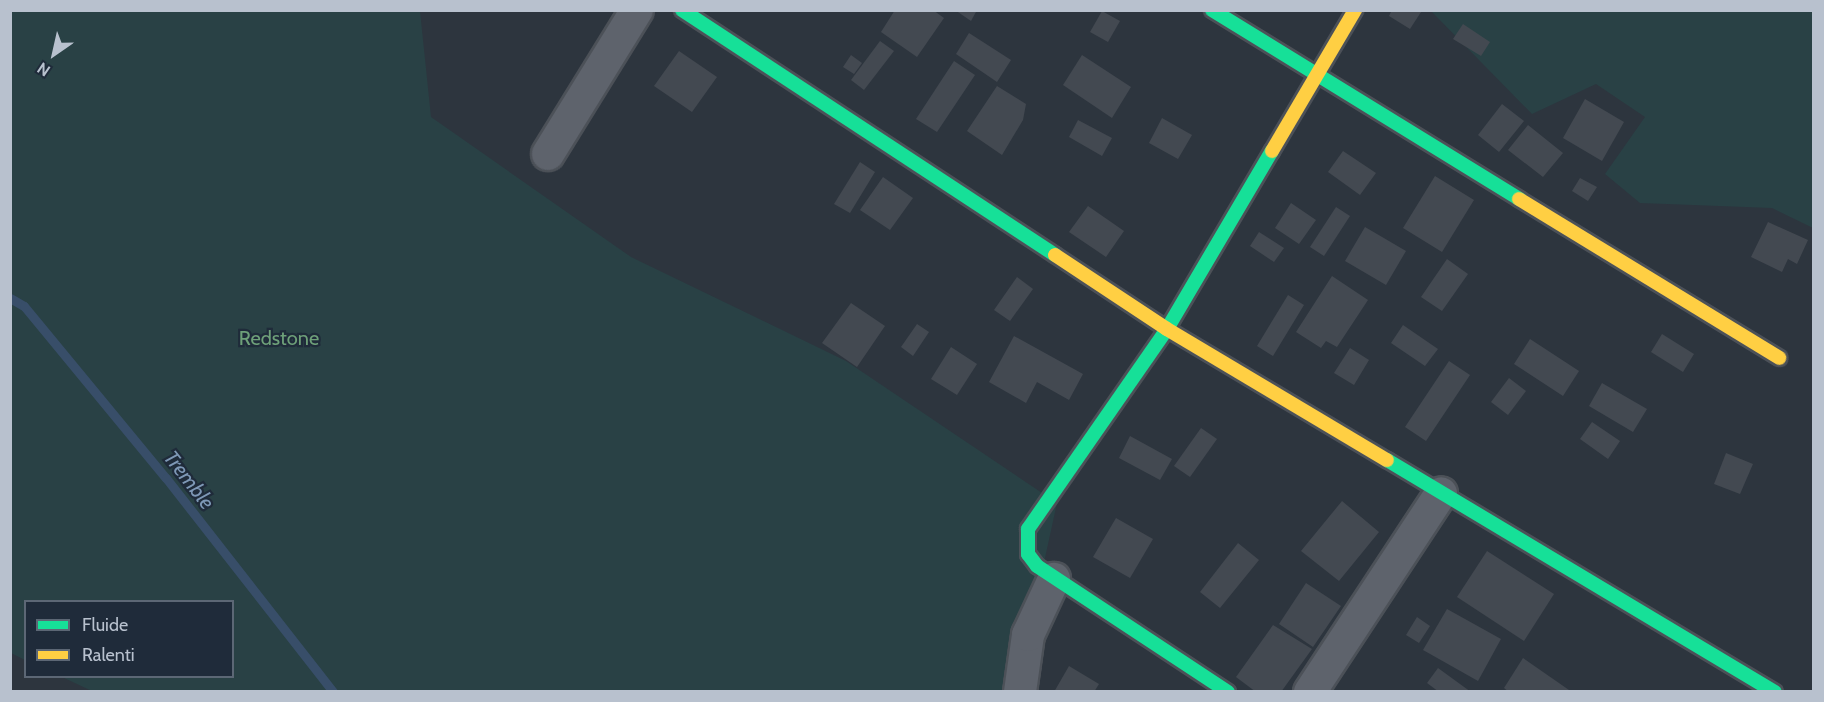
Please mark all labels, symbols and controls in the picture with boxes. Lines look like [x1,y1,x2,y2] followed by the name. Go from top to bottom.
[24,24,84,84] north arrow
[34,58,54,80] text: N
[239,326,319,350] park label: Redstone
[158,446,220,514] water label: Tremble
[24,600,234,678] legend
[82,614,128,636] text: Fluide
[82,644,135,666] text: Ralenti

